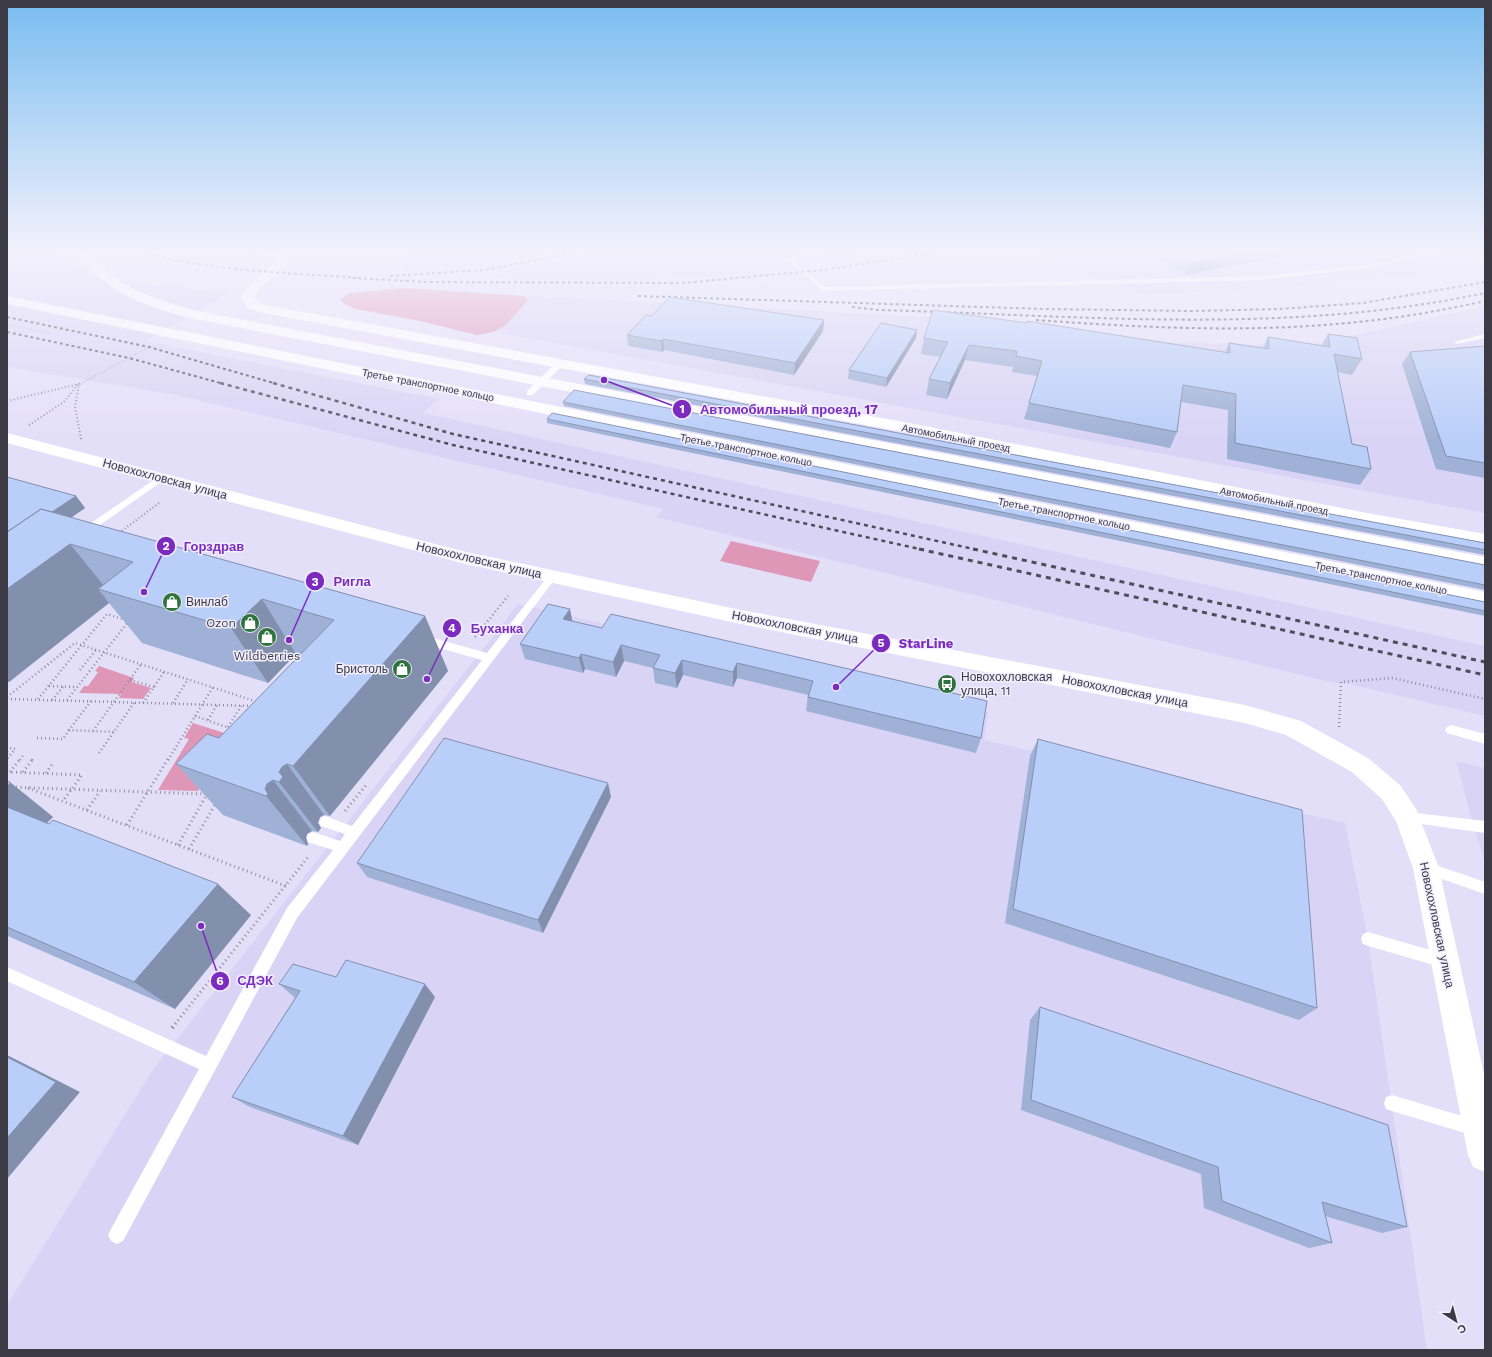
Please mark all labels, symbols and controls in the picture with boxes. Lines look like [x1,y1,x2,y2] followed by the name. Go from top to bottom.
[361,367,495,403] street label: Третье транспортное кольцо
[672,397,886,422] callout: Автомобильный проезд, 17
[679,402,685,416] text: 1
[700,402,878,417] text: Автомобильный проезд, 17
[901,422,1011,454] street label: Автомобильный проезд
[679,432,813,468] street label: Третье транспортное кольцо
[101,456,229,502] street label: Новохохловская улица
[1219,485,1329,517] street label: Автомобильный проезд
[997,496,1131,532] street label: Третье транспортное кольцо
[156,534,253,559] callout: Горздрав
[162,539,170,553] text: 2
[184,539,244,554] text: Горздрав
[415,539,543,581] street label: Новохохловская улица
[1314,560,1448,596] street label: Третье транспортное кольцо
[305,569,378,594] callout: Ригла
[333,574,371,589] text: Ригла
[311,575,319,589] text: 3
[161,591,183,613] shop icon: Винлаб
[186,595,228,609] place label: Винлаб
[731,608,860,646] street label: Новохохловская улица
[239,612,261,634] shop icon: Ozon
[442,615,531,640] callout: Буханка
[206,616,236,630] place label: Ozon
[448,621,456,635] text: 4
[471,621,524,636] text: Буханка
[256,626,278,648] shop icon: Wildberries
[871,631,961,656] callout: StarLine
[878,636,885,650] text: 5
[899,636,954,651] text: StarLine
[234,649,300,663] place label: Wildberries
[391,658,413,680] shop icon: Бристоль
[336,662,388,676] place label: Бристоль
[961,670,1052,698] place label: Новохохловская улица, 11
[1061,672,1190,710] street label: Новохохловская улица
[936,673,958,695] bus stop icon: Новохохловская улица, 11
[1417,861,1457,990] street label: Новохохловская улица
[210,968,281,993] callout: СДЭК
[237,973,273,988] text: СДЭК
[216,974,224,988] text: 6
[1436,1301,1476,1341] north arrow
[1455,1321,1469,1336] text: С

